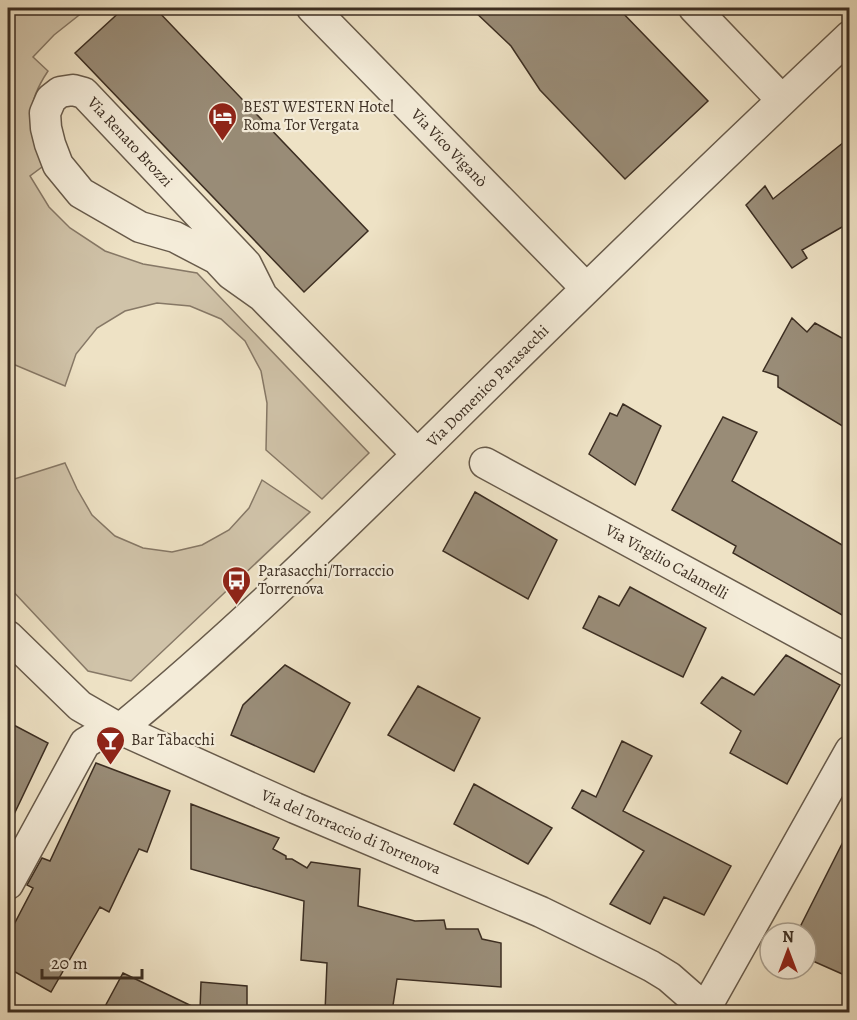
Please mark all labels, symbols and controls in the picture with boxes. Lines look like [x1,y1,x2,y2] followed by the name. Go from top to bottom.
[82,91,178,192] street label: Via Renato Brozzi
[243,96,394,136] place label: BEST WESTERN Hotel Roma Tor Vergata
[206,100,238,142] hotel icon: BEST WESTERN Hotel Roma Tor Vergata
[405,103,492,192] street label: Via Vico Viganò
[421,320,554,453] street label: Via Domenico Parasacchi
[601,519,733,605] street label: Via Virgilio Calamelli
[258,560,394,600] place label: Parasacchi/Torraccio Torrenova
[221,564,253,606] bus stop icon: Parasacchi/Torraccio Torrenova
[94,724,126,766] bar icon: Bar Tabacchi
[131,729,215,751] place label: Bar Tabacchi
[257,784,445,880] street label: Via del Torraccio di Torrenova
[758,921,818,981] north arrow
[782,926,794,948] text: N
[42,942,142,980] scale bar
[51,951,88,975] text: 20 m

